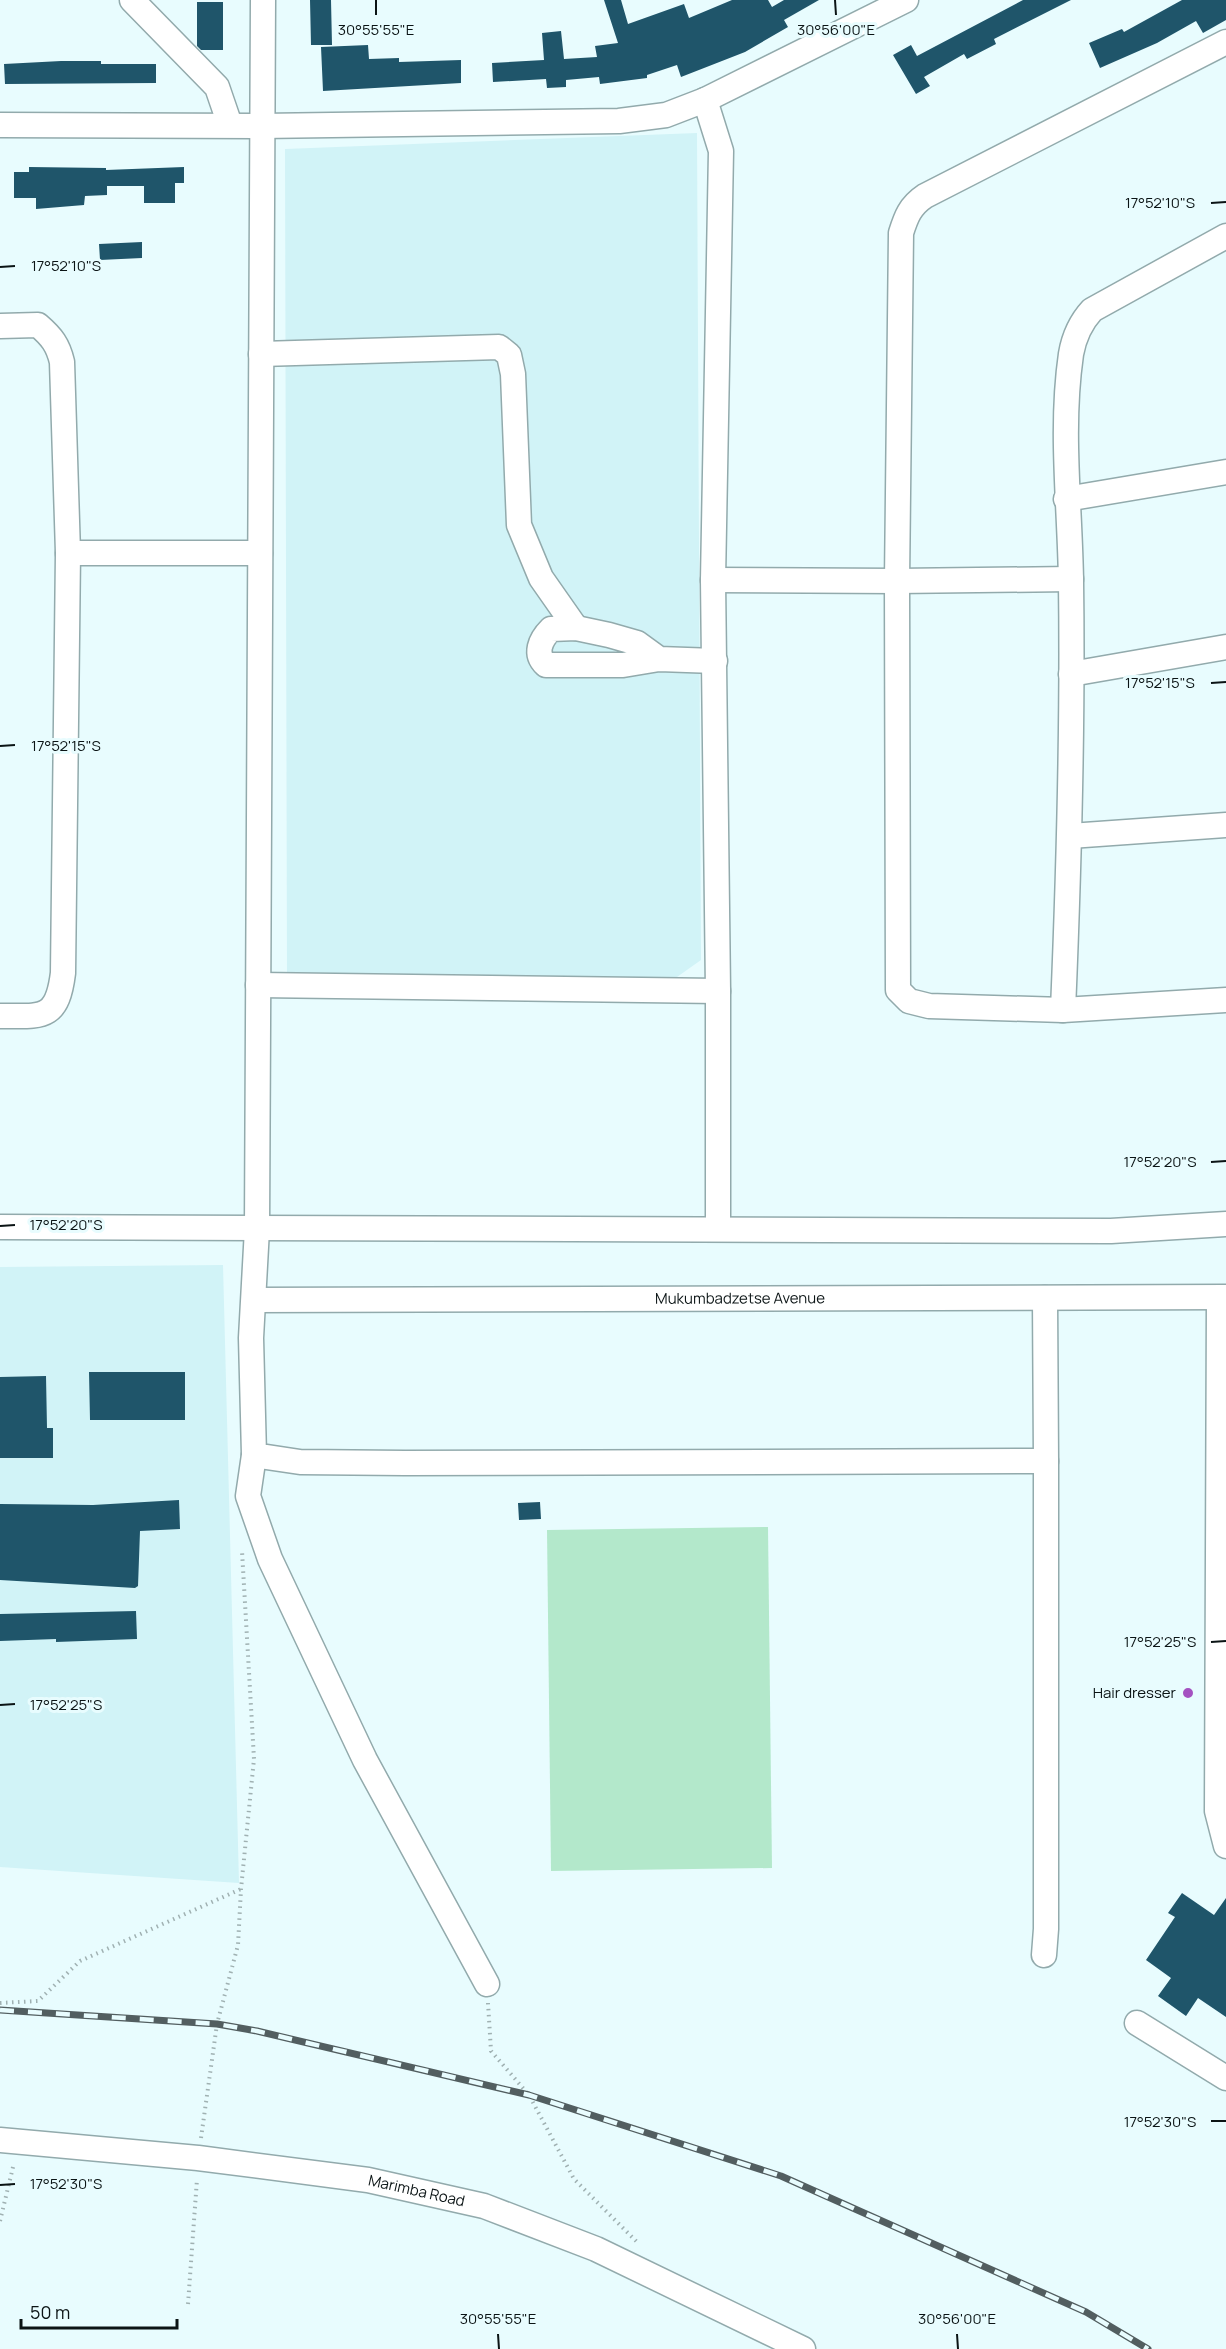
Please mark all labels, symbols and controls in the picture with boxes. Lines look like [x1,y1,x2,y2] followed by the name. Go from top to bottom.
[338,19,414,40] text: 30°55'55"E
[797,19,875,40] text: 30°56'00"E
[1125,192,1195,213] text: 17°52'10"S
[31,255,101,276] text: 17°52'10"S
[1125,672,1195,693] text: 17°52'15"S
[31,735,101,756] text: 17°52'15"S
[1124,1151,1196,1172] text: 17°52'20"S
[30,1214,102,1235] text: 17°52'20"S
[655,1287,825,1309] street label: Mukumbadzetse Avenue
[1124,1631,1196,1652] text: 17°52'25"S
[1093,1682,1177,1703] place label: Hair dresser
[1181,1686,1195,1700] marker: Hair dresser
[30,1694,102,1715] text: 17°52'25"S
[1124,2111,1196,2132] text: 17°52'30"S
[366,2169,467,2211] street label: Marimba Road
[30,2173,102,2194] text: 17°52'30"S
[21,2292,177,2330] scale bar
[30,2300,70,2324] text: 50 m
[460,2308,536,2329] text: 30°55'55"E
[918,2308,996,2329] text: 30°56'00"E

